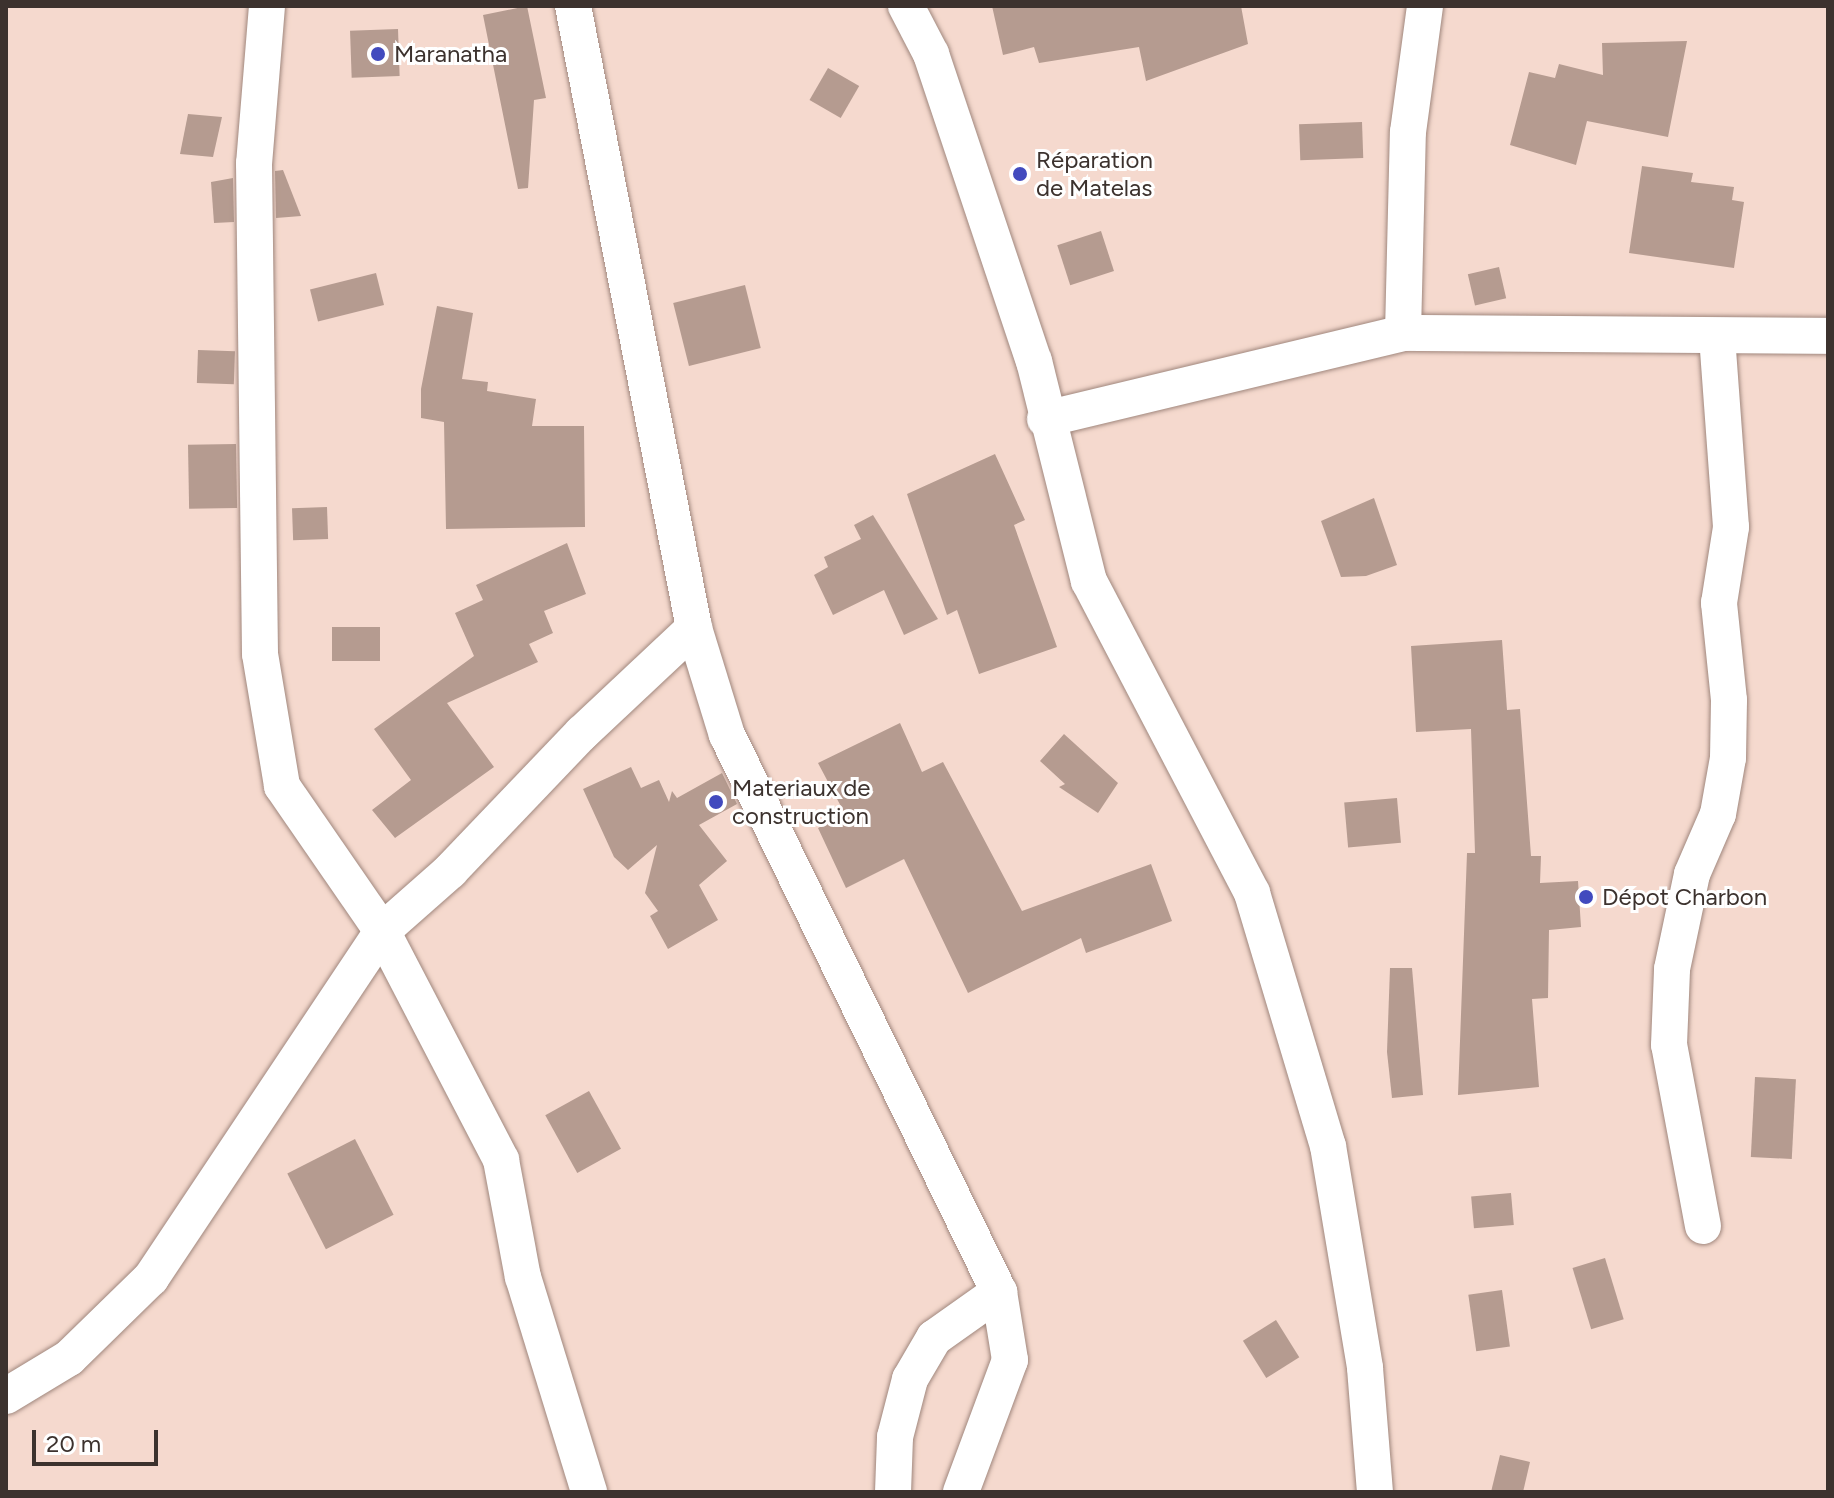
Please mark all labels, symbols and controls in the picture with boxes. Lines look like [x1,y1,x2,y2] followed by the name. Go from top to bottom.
[394,40,507,68] place label: Maranatha
[369,45,387,63] marker: Maranatha
[1036,146,1153,202] place label: Réparation de Matelas
[1011,165,1029,183] marker: Réparation de Matelas
[732,774,870,830] place label: Materiaux de construction
[707,793,725,811] marker: Materiaux de construction
[1602,883,1767,911] place label: Dépot Charbon
[1577,888,1595,906] marker: Dépot Charbon
[36,1414,162,1464] scale bar
[46,1429,101,1458] text: 20 m

